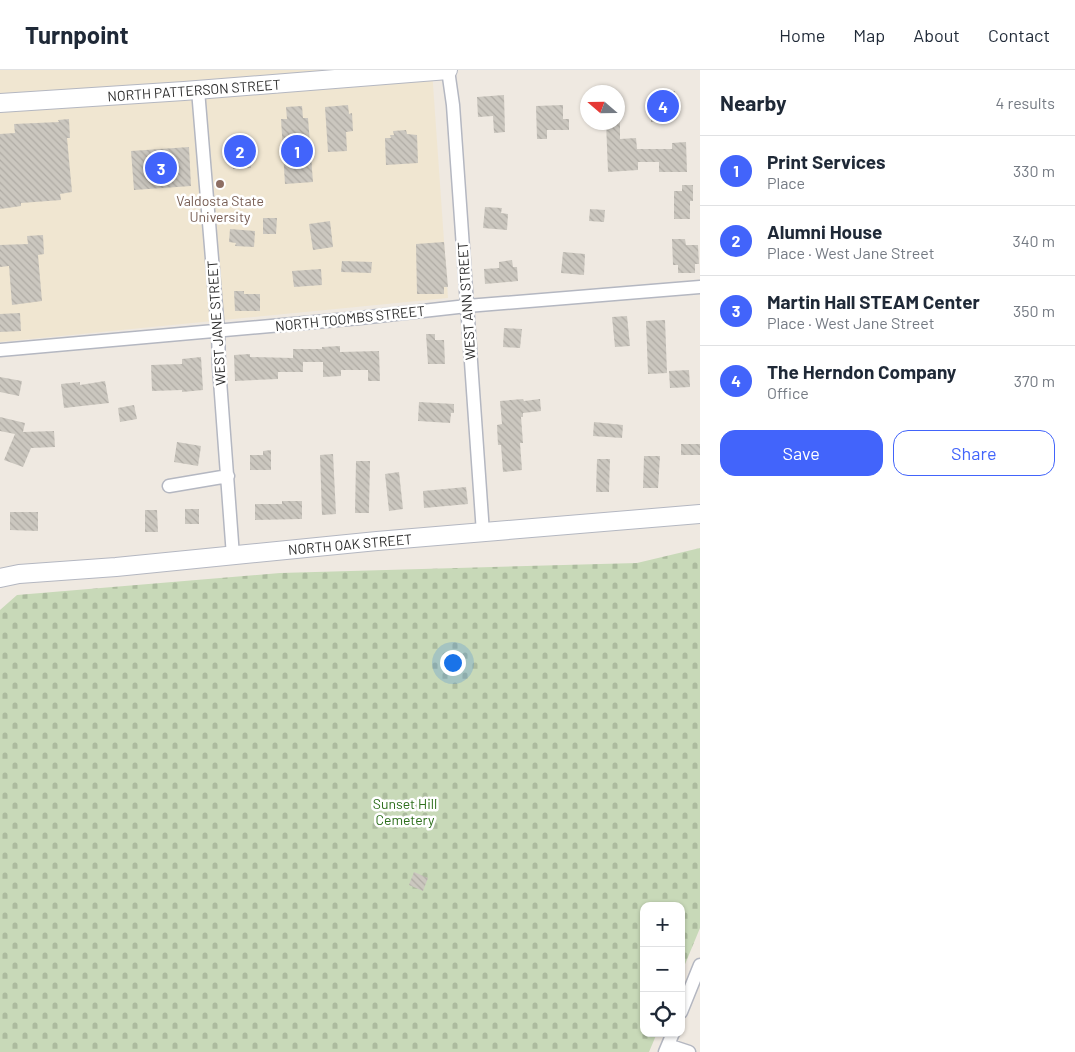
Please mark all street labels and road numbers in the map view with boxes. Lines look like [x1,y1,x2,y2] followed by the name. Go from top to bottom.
[107,75,281,105] street label: NORTH PATTERSON STREET
[453,241,479,361] street label: WEST ANN STREET
[203,260,229,386] street label: WEST JANE STREET
[274,302,426,334] street label: NORTH TOOMBS STREET
[287,530,413,558] street label: NORTH OAK STREET

